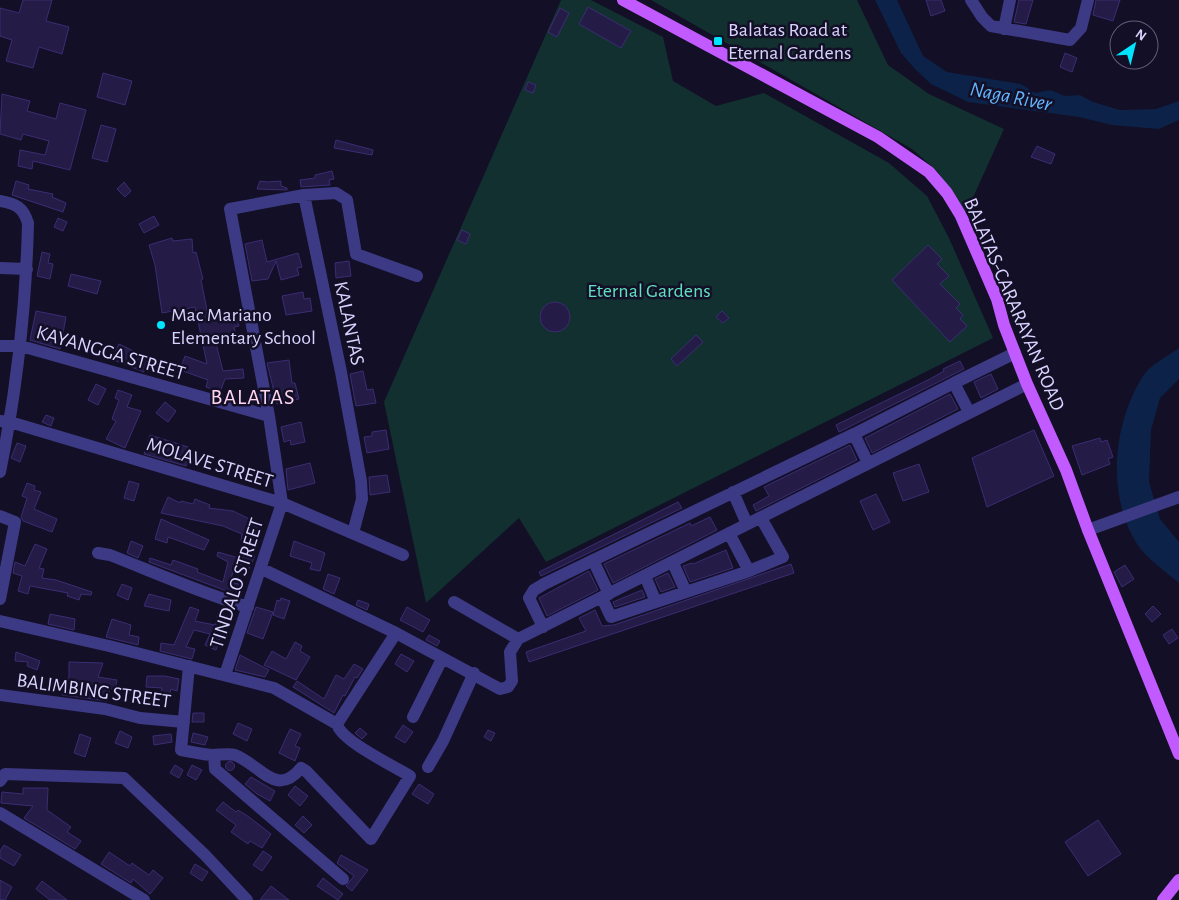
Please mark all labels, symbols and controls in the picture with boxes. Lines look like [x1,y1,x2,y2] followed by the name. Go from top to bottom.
[728,20,851,63] place label: Balatas Road at Eternal Gardens
[1109,20,1159,70] north arrow
[1133,27,1149,44] text: N
[712,35,724,47] marker: Balatas Road at Eternal Gardens
[968,78,1055,115] water label: Naga River
[960,195,1068,414] street label: BALATAS-CARARAYAN ROAD
[330,279,368,367] street label: KALANTAS
[587,281,711,301] park label: Eternal Gardens
[171,305,316,348] place label: Mac Mariano Elementary School
[155,319,167,331] marker: Mac Mariano Elementary School
[34,322,188,384] street label: KAYANGGA STREET
[211,386,295,408] district label: BALATAS
[144,434,276,492] street label: MOLAVE STREET
[206,515,267,651] street label: TINDALO STREET
[15,670,172,712] street label: BALIMBING STREET

